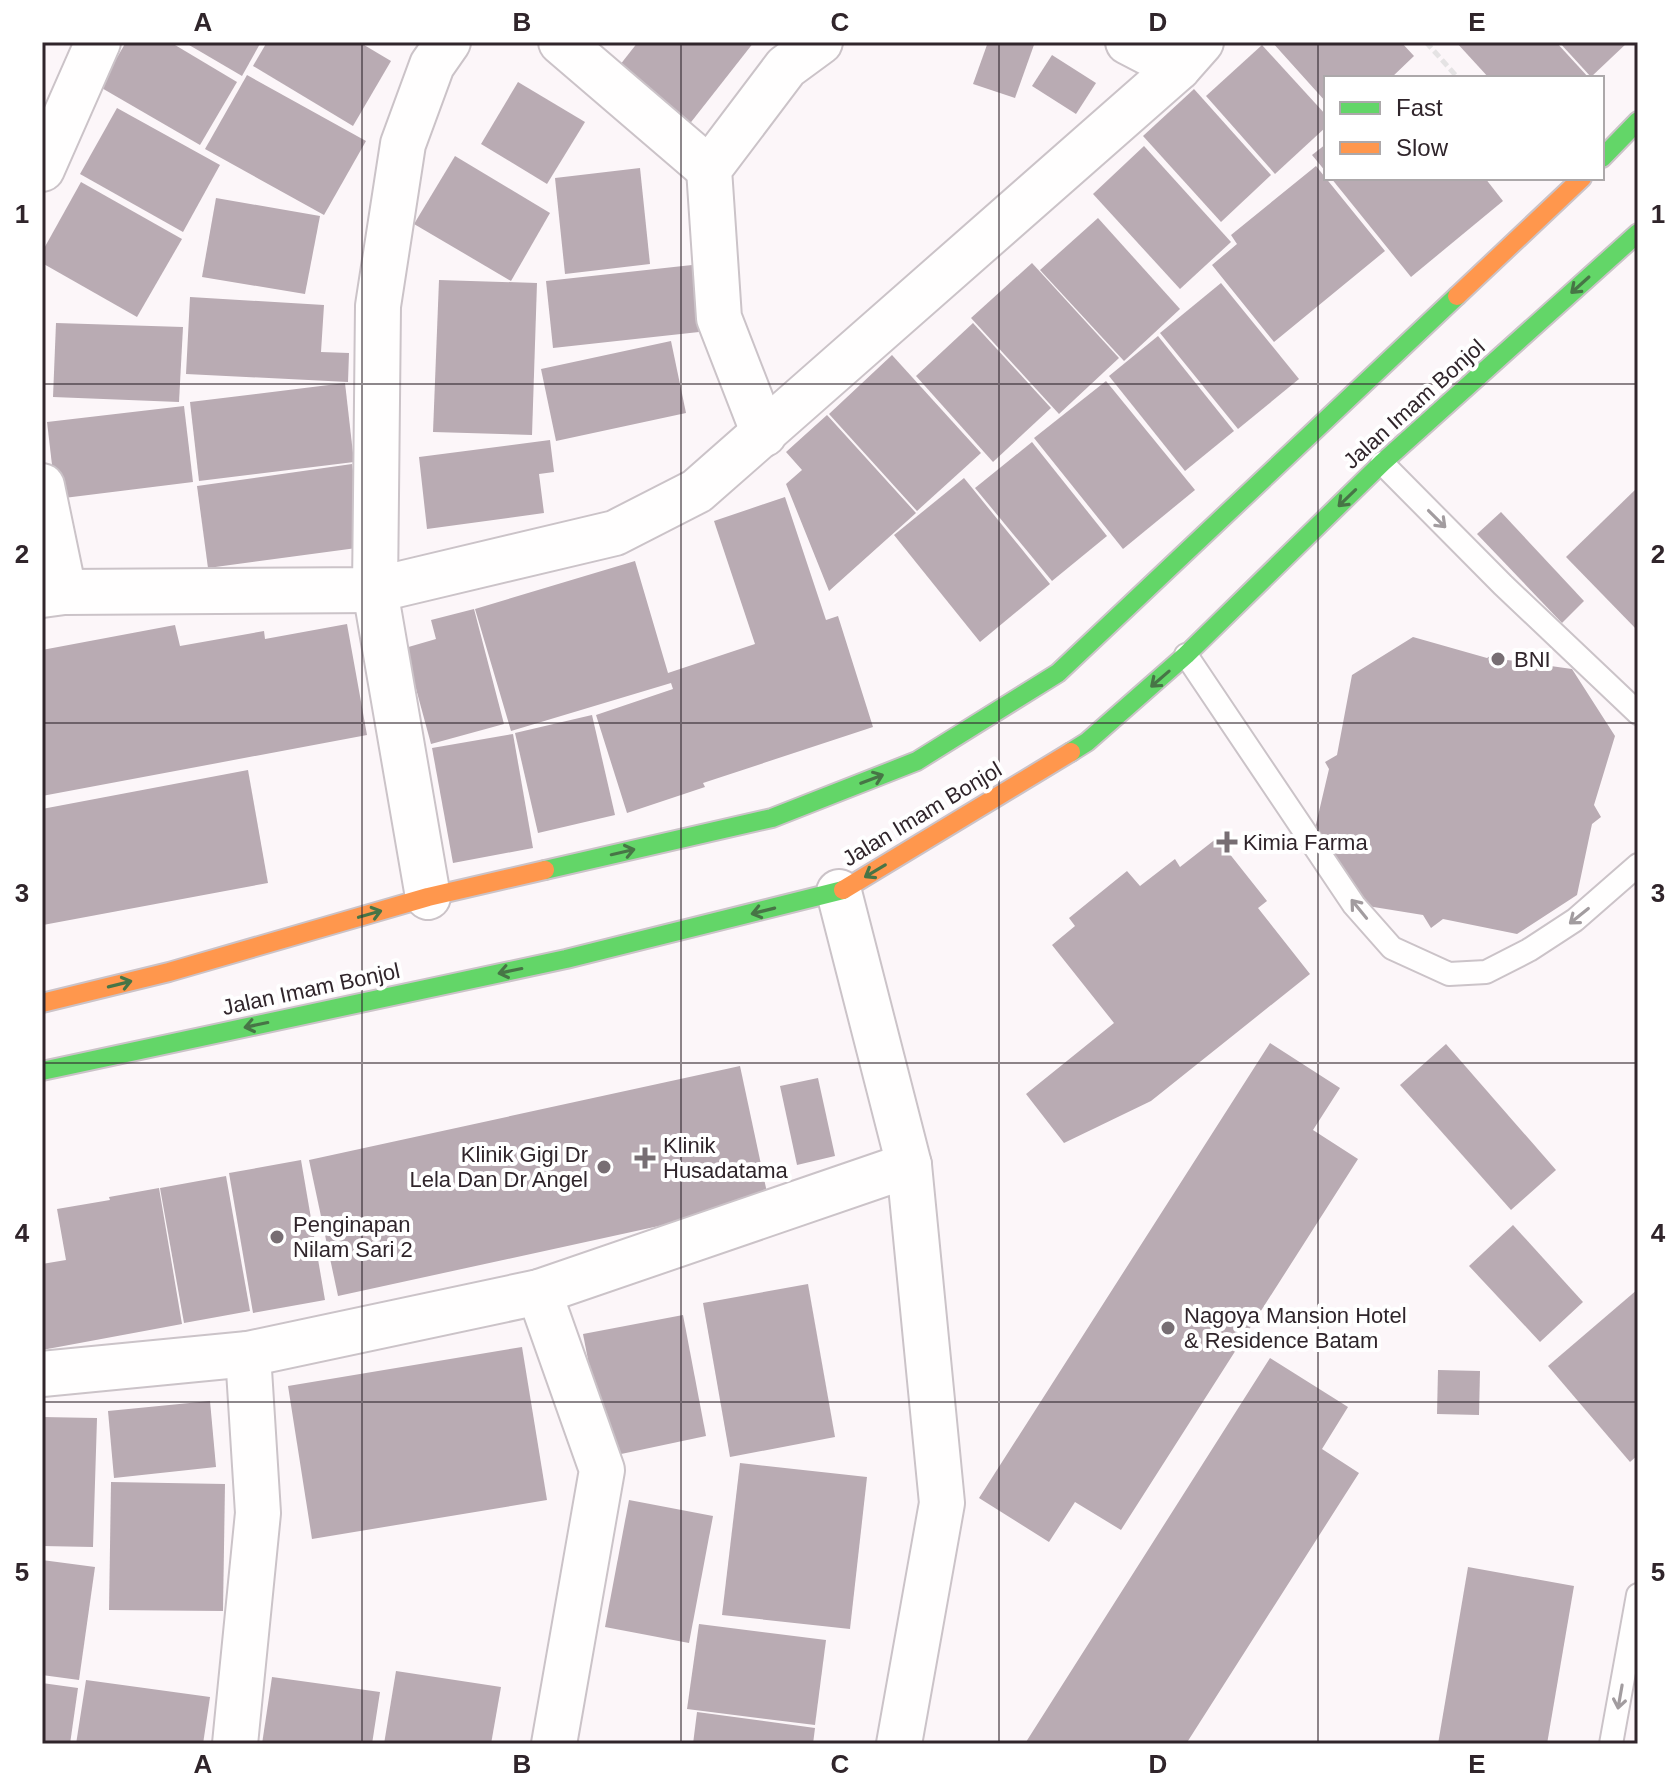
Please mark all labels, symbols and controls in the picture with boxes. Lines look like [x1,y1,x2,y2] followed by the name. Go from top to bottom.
[194,7,213,37] text: A
[513,7,531,37] text: B
[831,7,850,37] text: C
[1149,7,1167,37] text: D
[1468,7,1486,37] text: E
[1324,76,1604,180] legend
[1396,94,1443,121] text: Fast
[1396,134,1449,161] text: Slow
[15,199,29,229] text: 1
[1651,199,1665,229] text: 1
[1570,276,1590,295] one-way arrow
[1338,334,1490,474] street label: Jalan Imam Bonjol
[1338,488,1357,507] one-way arrow
[1427,509,1447,528] one-way arrow
[15,539,29,569] text: 2
[1651,539,1665,569] text: 2
[1514,647,1551,672] place label: BNI
[1489,650,1507,668] marker: BNI
[1150,670,1170,688] one-way arrow
[838,757,1006,871] street label: Jalan Imam Bonjol
[859,771,884,785] one-way arrow
[1243,830,1368,855] place label: Kimia Farma
[1218,833,1236,851] marker: Kimia Farma
[610,844,635,859] one-way arrow
[864,863,887,879] one-way arrow
[15,878,29,908] text: 3
[1651,878,1665,908] text: 3
[1350,899,1367,920] one-way arrow
[751,904,777,919] one-way arrow
[357,906,383,921] one-way arrow
[1569,907,1590,925] one-way arrow
[220,958,402,1020] street label: Jalan Imam Bonjol
[498,964,524,979] one-way arrow
[107,976,133,991] one-way arrow
[244,1019,269,1034] one-way arrow
[663,1133,789,1183] place label: Klinik Husadatama
[409,1142,588,1192] place label: Klinik Gigi Dr Lela Dan Dr Angel
[634,1147,656,1169] marker: Klinik Husadatama
[595,1158,613,1176] marker: Klinik Gigi Dr Lela Dan Dr Angel
[293,1212,413,1262] place label: Penginapan Nilam Sari 2
[15,1218,30,1248] text: 4
[1651,1218,1666,1248] text: 4
[268,1228,286,1246] marker: Penginapan Nilam Sari 2
[1184,1303,1407,1353] place label: Nagoya Mansion Hotel & Residence Batam
[1159,1319,1177,1337] marker: Nagoya Mansion Hotel & Residence Batam
[15,1557,29,1587] text: 5
[1651,1557,1665,1587] text: 5
[1611,1684,1626,1709] one-way arrow
[194,1749,213,1779] text: A
[513,1749,531,1779] text: B
[831,1749,850,1779] text: C
[1149,1749,1167,1779] text: D
[1468,1749,1486,1779] text: E

